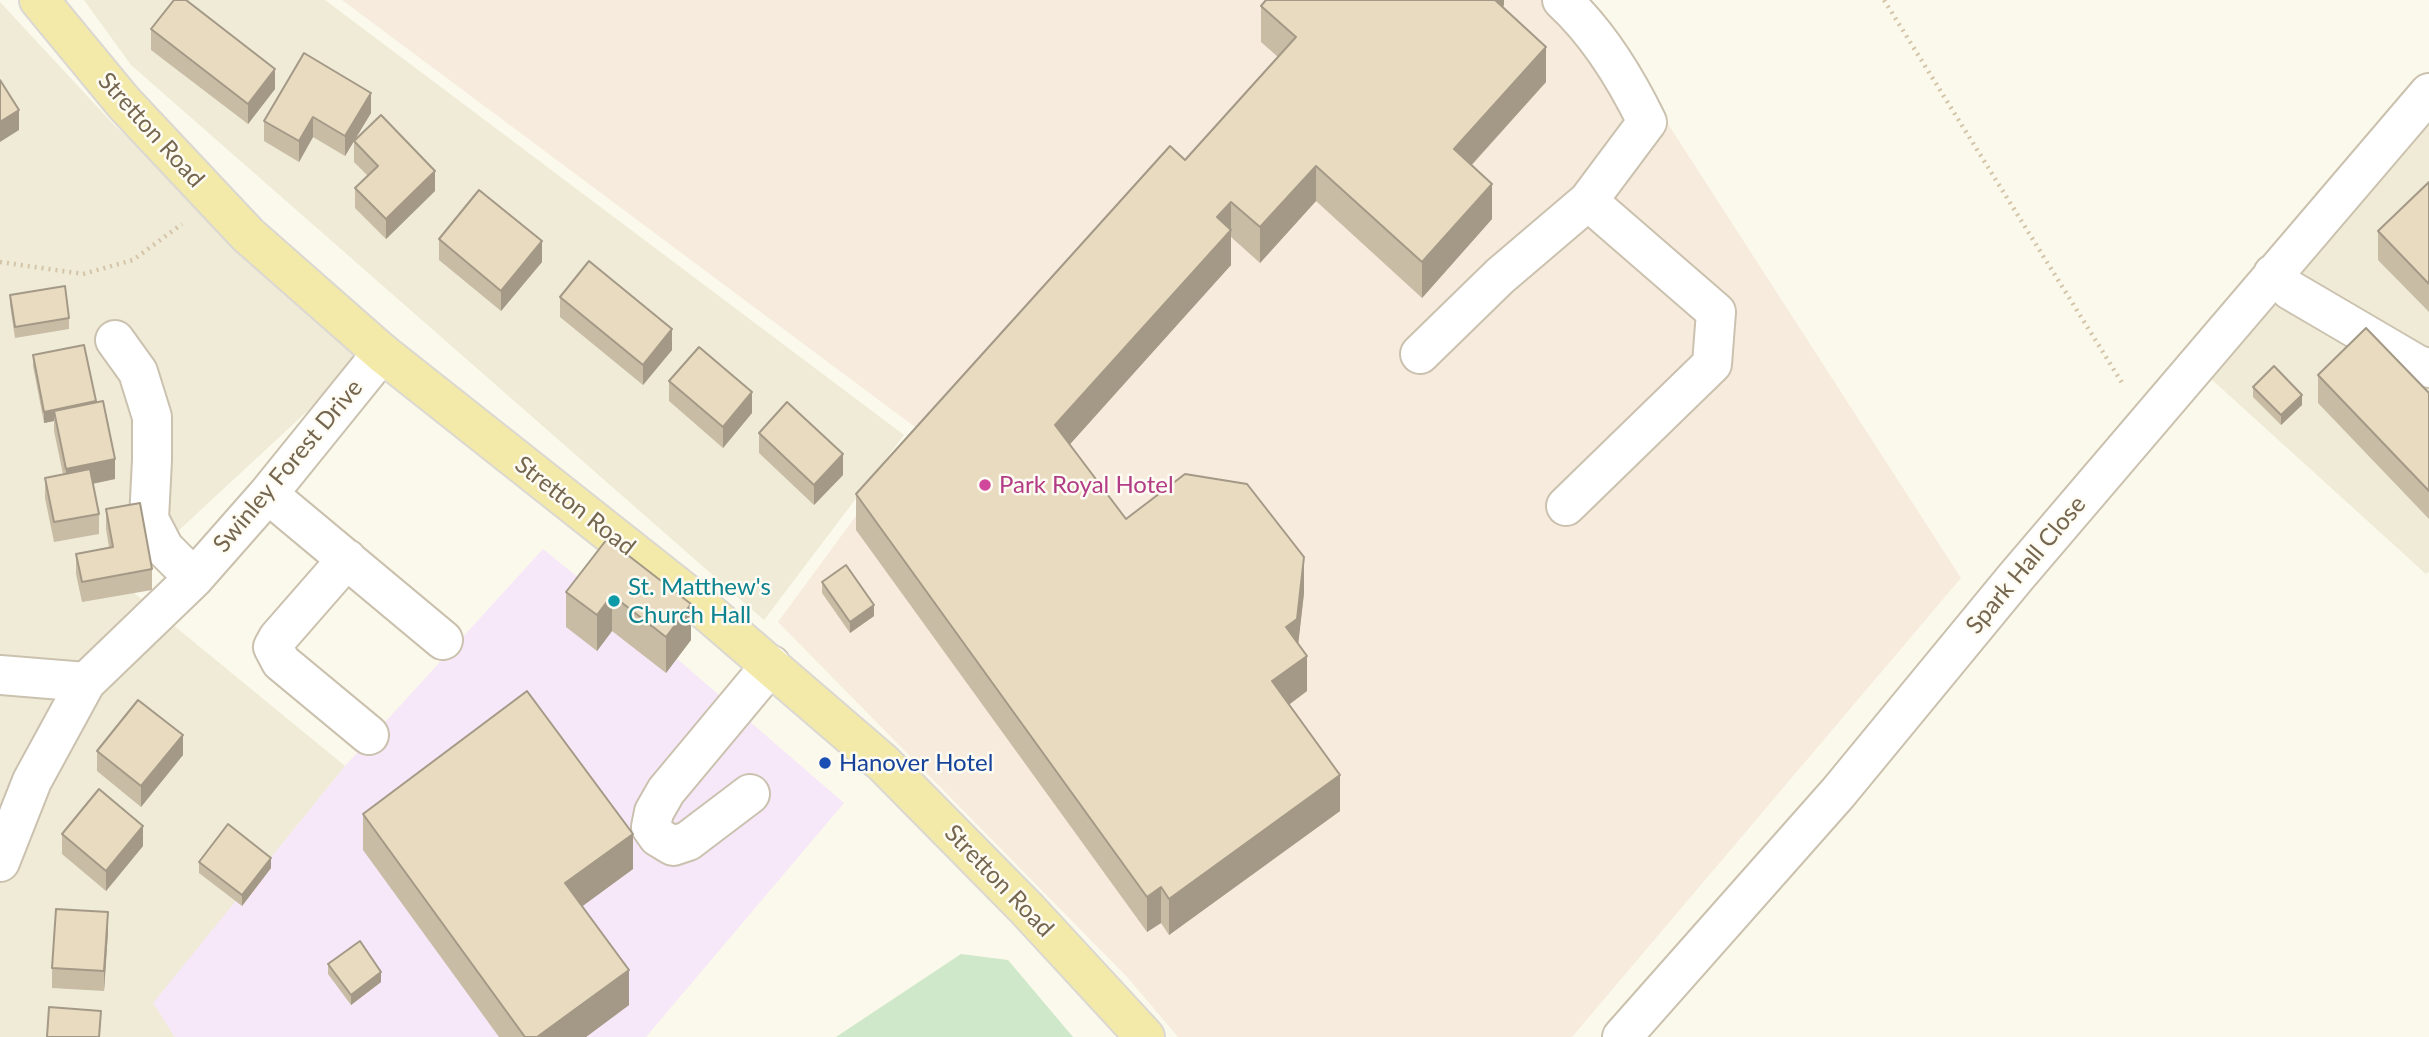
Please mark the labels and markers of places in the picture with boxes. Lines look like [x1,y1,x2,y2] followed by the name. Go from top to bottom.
[999,471,1174,499] place label: Park Royal Hotel
[977,477,993,493] marker: Park Royal Hotel
[628,573,771,629] place label: St. Matthew's Church Hall
[606,593,622,609] marker: St. Matthew's Church Hall
[839,749,993,777] place label: Hanover Hotel
[817,755,833,771] marker: Hanover Hotel

